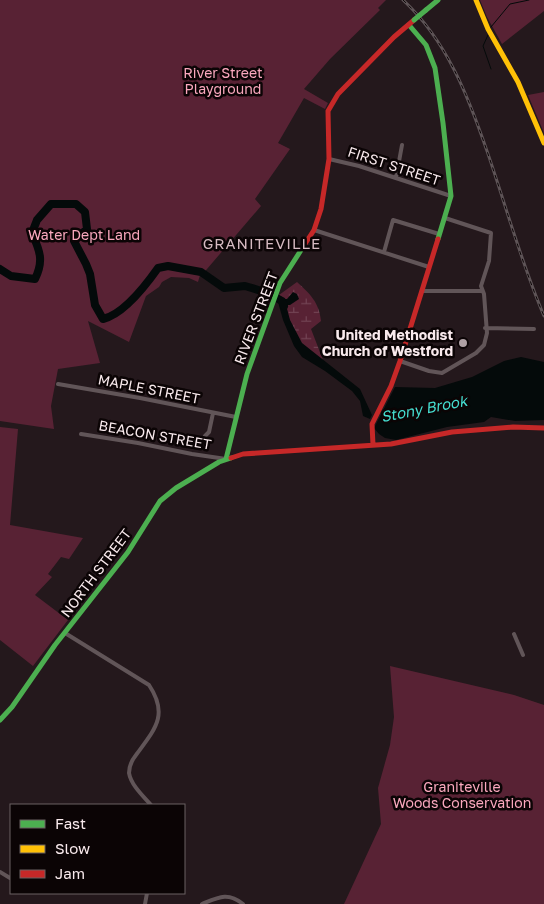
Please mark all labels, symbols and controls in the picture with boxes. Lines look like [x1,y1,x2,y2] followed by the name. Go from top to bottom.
[183,64,263,97] park label: River Street Playground
[346,143,443,189] street label: FIRST STREET
[28,226,140,243] park label: Water Dept Land
[203,234,321,252] district label: GRANITEVILLE
[230,269,281,367] street label: RIVER STREET
[322,326,453,359] place label: United Methodist Church of Westford
[457,337,469,349] marker: United Methodist Church of Westford
[97,370,202,407] street label: MAPLE STREET
[379,391,470,426] water label: Stony Brook
[97,416,213,453] street label: BEACON STREET
[57,525,135,620] street label: NORTH STREET
[393,778,531,811] park label: Graniteville Woods Conservation
[10,804,185,894] legend
[55,814,86,832] text: Fast
[55,839,90,857] text: Slow
[55,864,85,882] text: Jam

